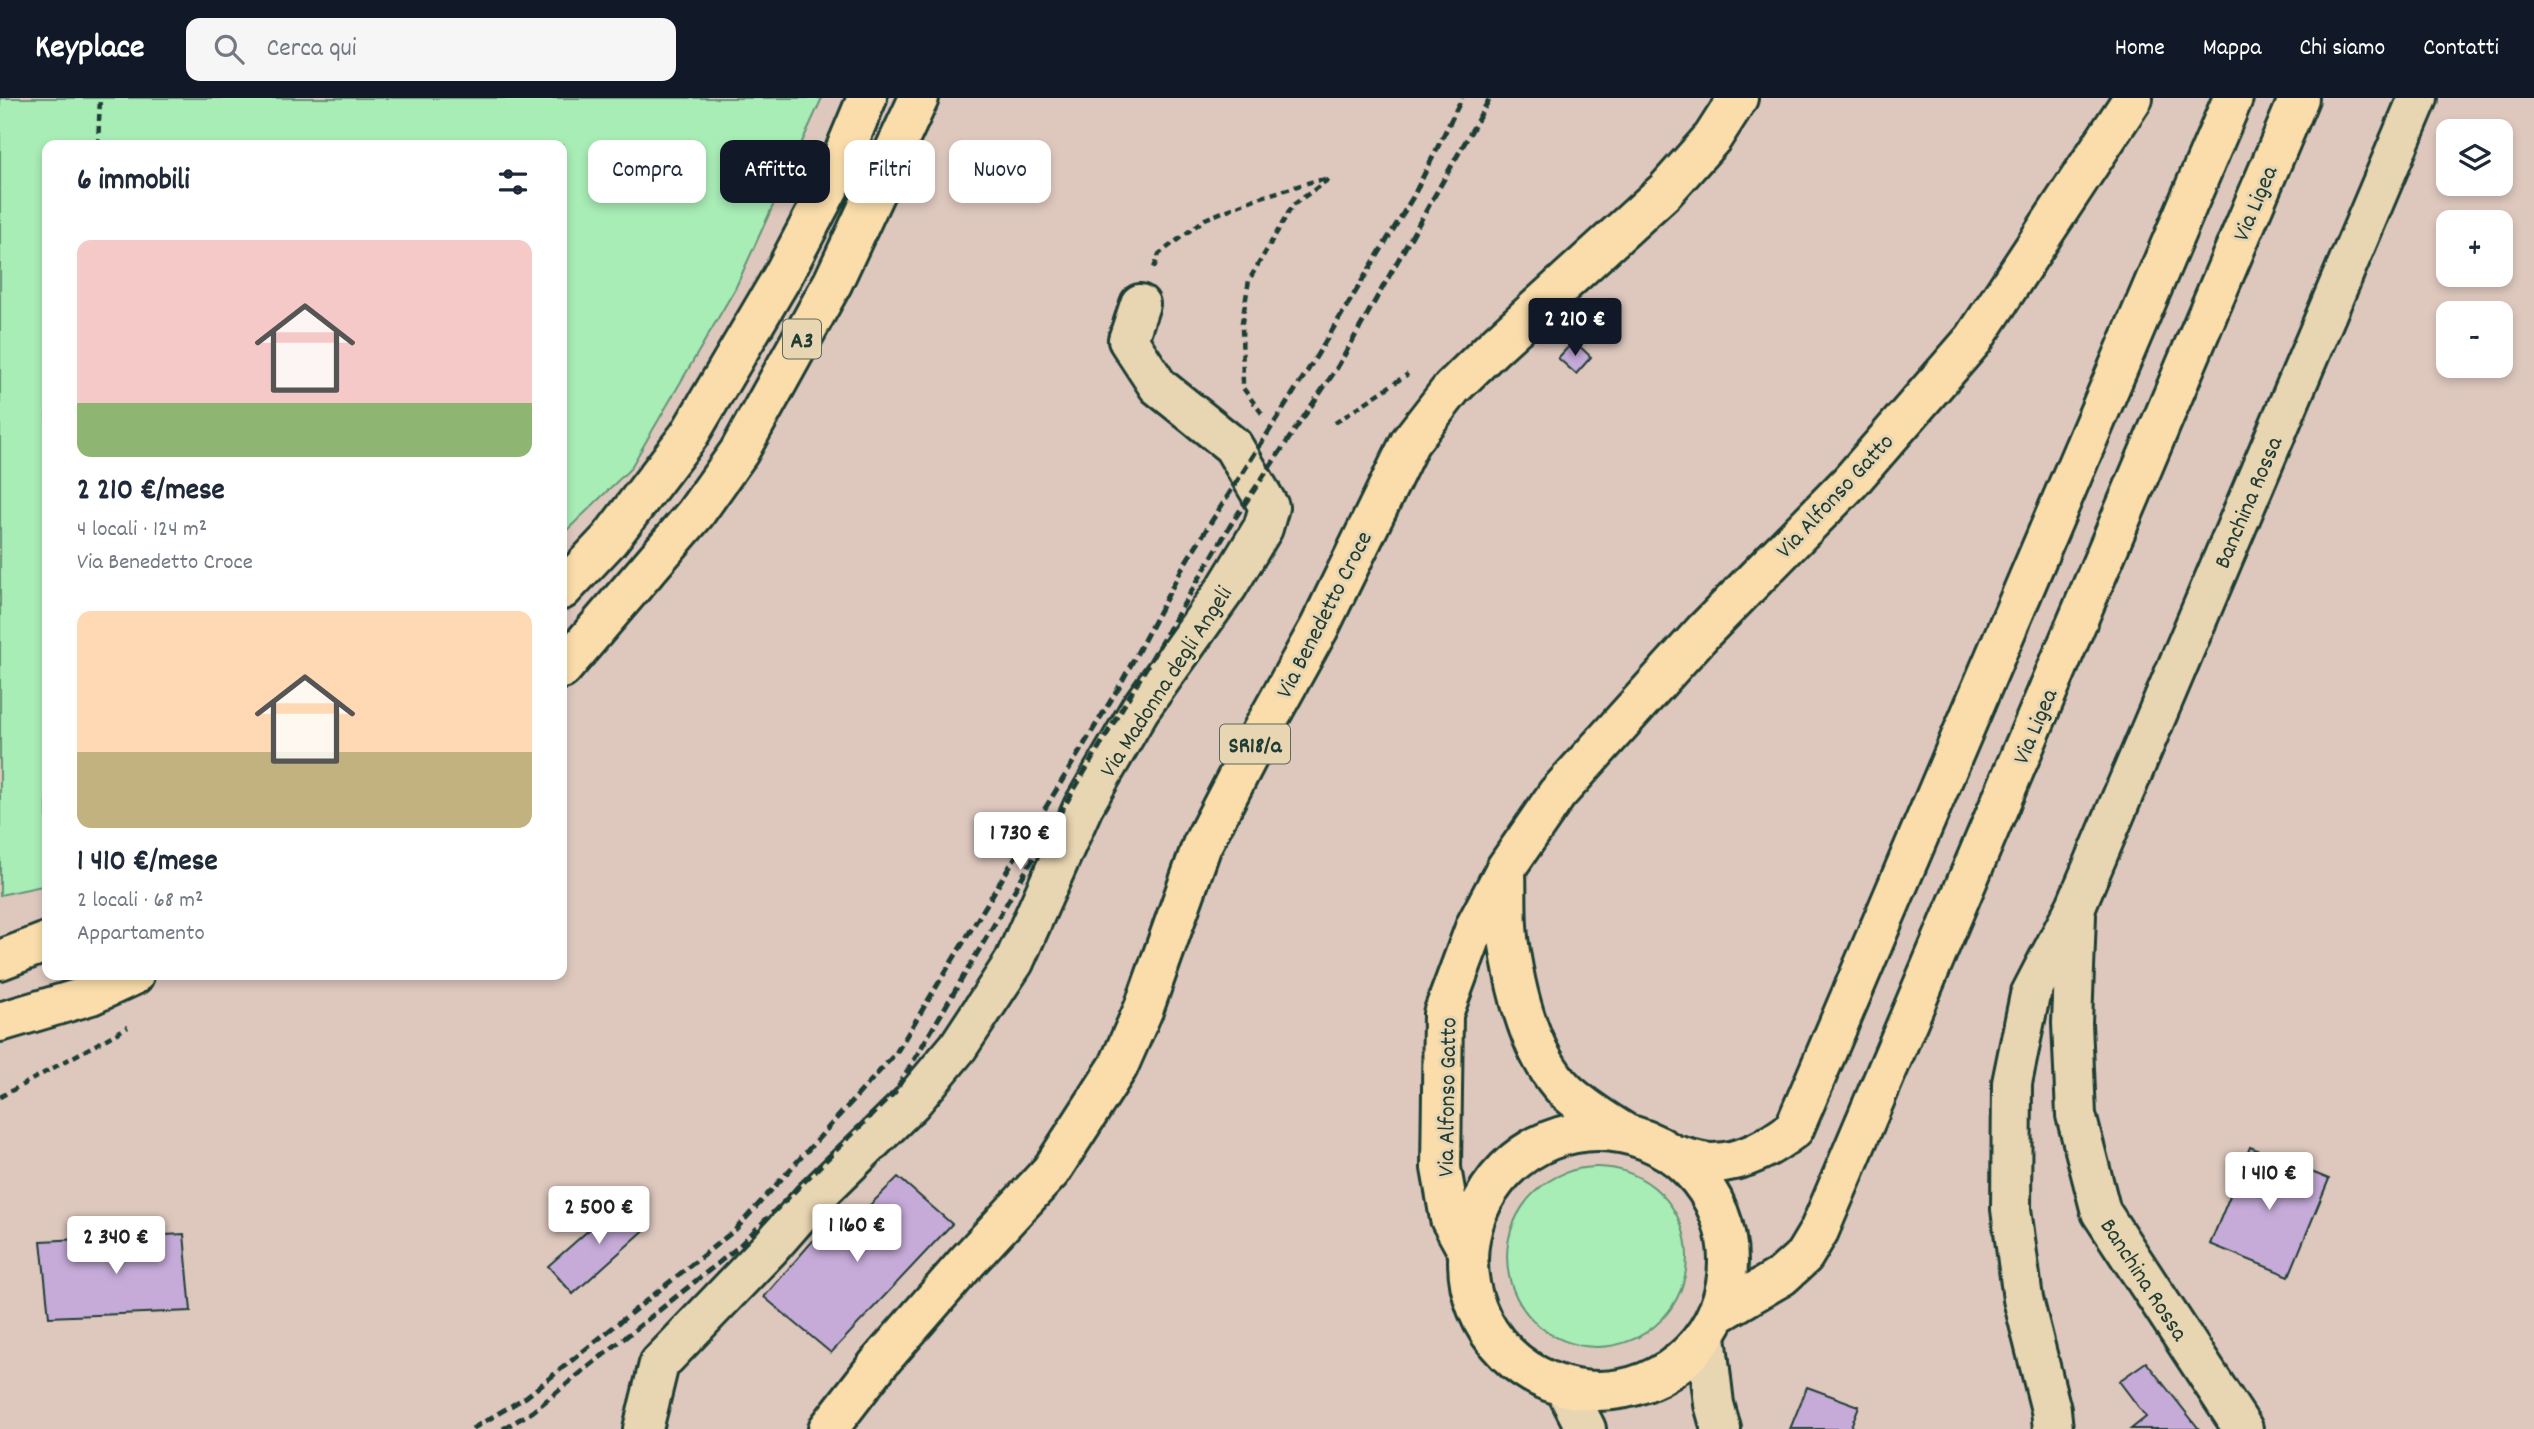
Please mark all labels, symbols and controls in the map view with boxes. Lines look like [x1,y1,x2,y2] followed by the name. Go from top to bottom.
[186,18,676,81] search box
[35,26,144,73] text: Keyplace
[210,30,248,68] icon: search
[266,31,357,68] text: Cerca qui
[2115,32,2165,66] text: Home
[2203,32,2262,66] text: Mappa
[2300,32,2385,66] text: Chi siamo
[2423,32,2499,66] text: Contatti
[2436,119,2513,378] map controls
[2436,119,2513,196] button: layers
[588,140,706,203] chip: Compra
[720,140,830,203] chip: Affitta
[844,140,935,203] chip: Filtri
[949,140,1051,203] chip: Nuovo
[2226,160,2288,247] street label: Via Ligea
[77,161,190,204] text: 6 immobili
[494,163,532,201] icon: filters
[2436,210,2513,287] button: +
[242,285,368,411] icon: home
[1510,299,1640,358] pin: 2 210 €
[2436,301,2513,378] button: −
[1544,304,1606,337] text: 2 210 €
[783,320,821,358] road number: A3
[1769,427,1903,567] street label: Via Alfonso Gatto
[2207,431,2293,574] street label: Banchina Rossa
[77,471,225,514] text: 2 210 €/mese
[77,514,207,547] text: 4 locali · 124 m²
[1269,526,1383,705] street label: Via Benedetto Croce
[77,547,253,580] text: Via Benedetto Croce
[1093,580,1242,785] street label: Via Madonna degli Angeli
[242,656,368,782] icon: home
[2006,683,2068,770] street label: Via Ligea
[1220,724,1290,764] road number: SR18/a
[955,812,1085,872] pin: 1 730 €
[990,818,1050,851] text: 1 730 €
[77,842,218,885] text: 1 410 €/mese
[77,885,203,918] text: 2 locali · 68 m²
[77,918,205,951] text: Appartamento
[1431,1017,1467,1177] street label: Via Alfonso Gatto
[2204,1152,2334,1212] pin: 1 410 €
[2241,1158,2297,1191] text: 1 410 €
[534,1186,664,1246] pin: 2 500 €
[564,1192,634,1225] text: 2 500 €
[792,1204,922,1264] pin: 1 160 €
[828,1210,886,1243] text: 1 160 €
[2090,1212,2195,1349] street label: Banchina Rossa
[51,1216,181,1276] pin: 2 340 €
[83,1222,149,1255] text: 2 340 €

